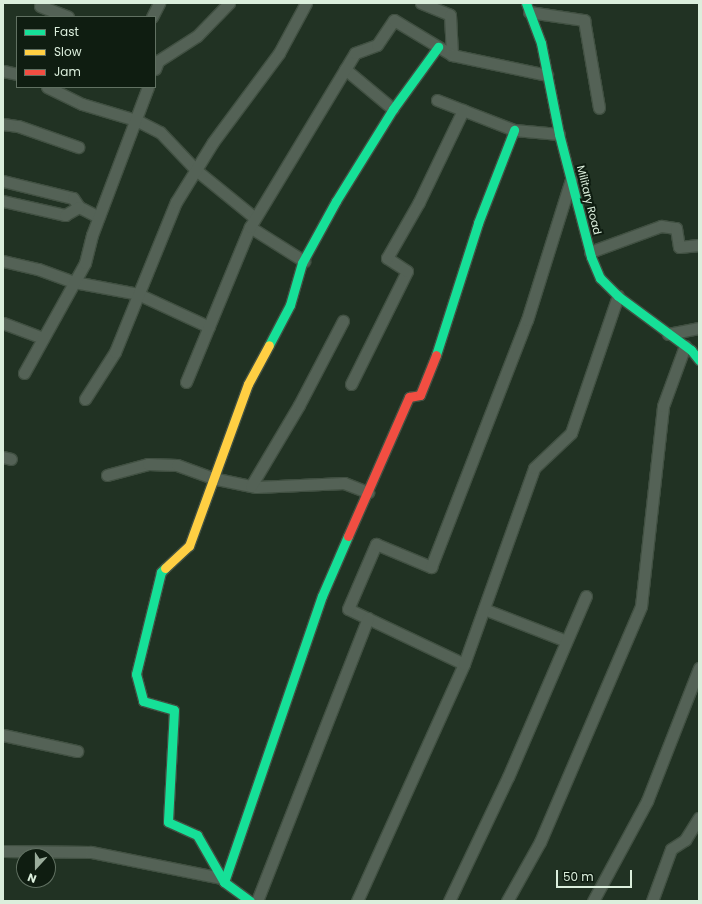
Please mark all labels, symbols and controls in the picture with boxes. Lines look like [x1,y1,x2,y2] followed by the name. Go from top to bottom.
[16,16,156,88] legend
[54,23,79,40] text: Fast
[54,43,82,60] text: Slow
[54,63,81,80] text: Jam
[574,164,604,236] street label: Military Road
[16,848,56,888] north arrow
[558,862,634,888] scale bar
[563,868,594,885] text: 50 m
[25,869,39,887] text: N

